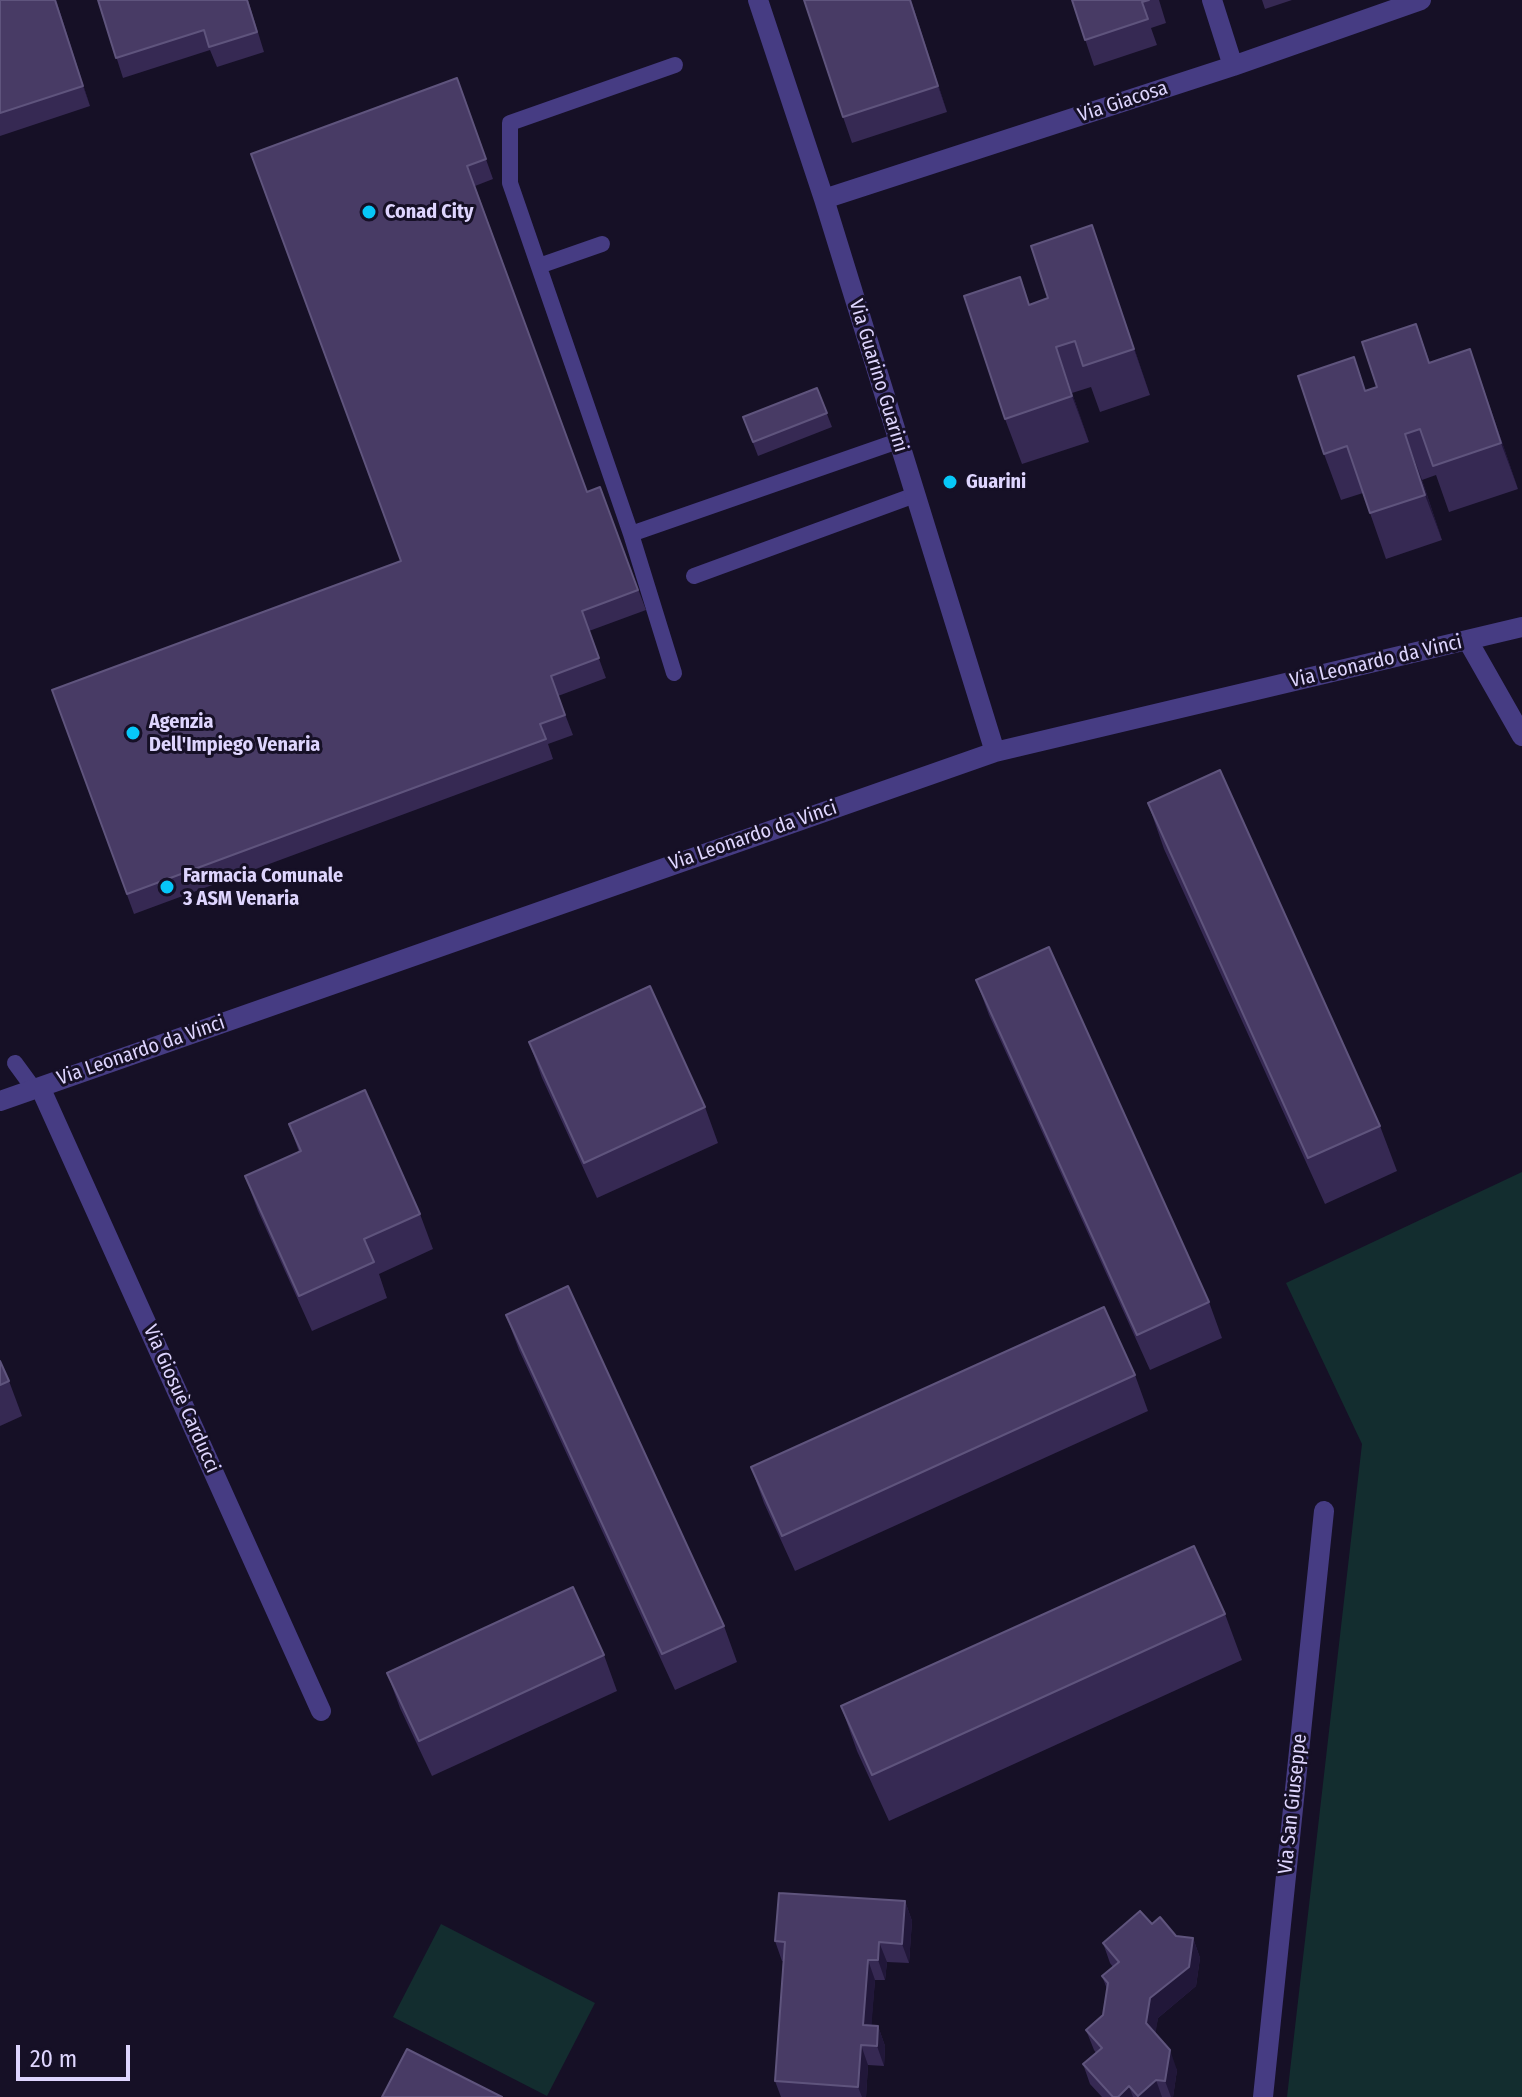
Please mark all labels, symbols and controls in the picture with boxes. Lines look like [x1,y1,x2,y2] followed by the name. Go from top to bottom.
[1075,76,1171,128] street label: Via Giacosa
[385,200,473,224] place label: Conad City
[360,203,378,221] marker: Conad City
[843,297,913,455] street label: Via Guarino Guarini
[966,470,1026,494] place label: Guarini
[941,473,959,491] marker: Guarini
[1288,631,1464,693] street label: Via Leonardo da Vinci
[149,710,320,757] place label: Agenzia Dell'Impiego Venaria
[124,724,142,742] marker: Agenzia Dell'Impiego Venaria
[666,796,840,876] street label: Via Leonardo da Vinci
[183,864,343,911] place label: Farmacia Comunale 3 ASM Venaria
[158,878,176,896] marker: Farmacia Comunale 3 ASM Venaria
[54,1011,228,1091] street label: Via Leonardo da Vinci
[138,1321,224,1477] street label: Via Giosuè Carducci
[1274,1733,1312,1875] street label: Via San Giuseppe
[20,2029,134,2079] scale bar
[30,2045,77,2073] text: 20 m

